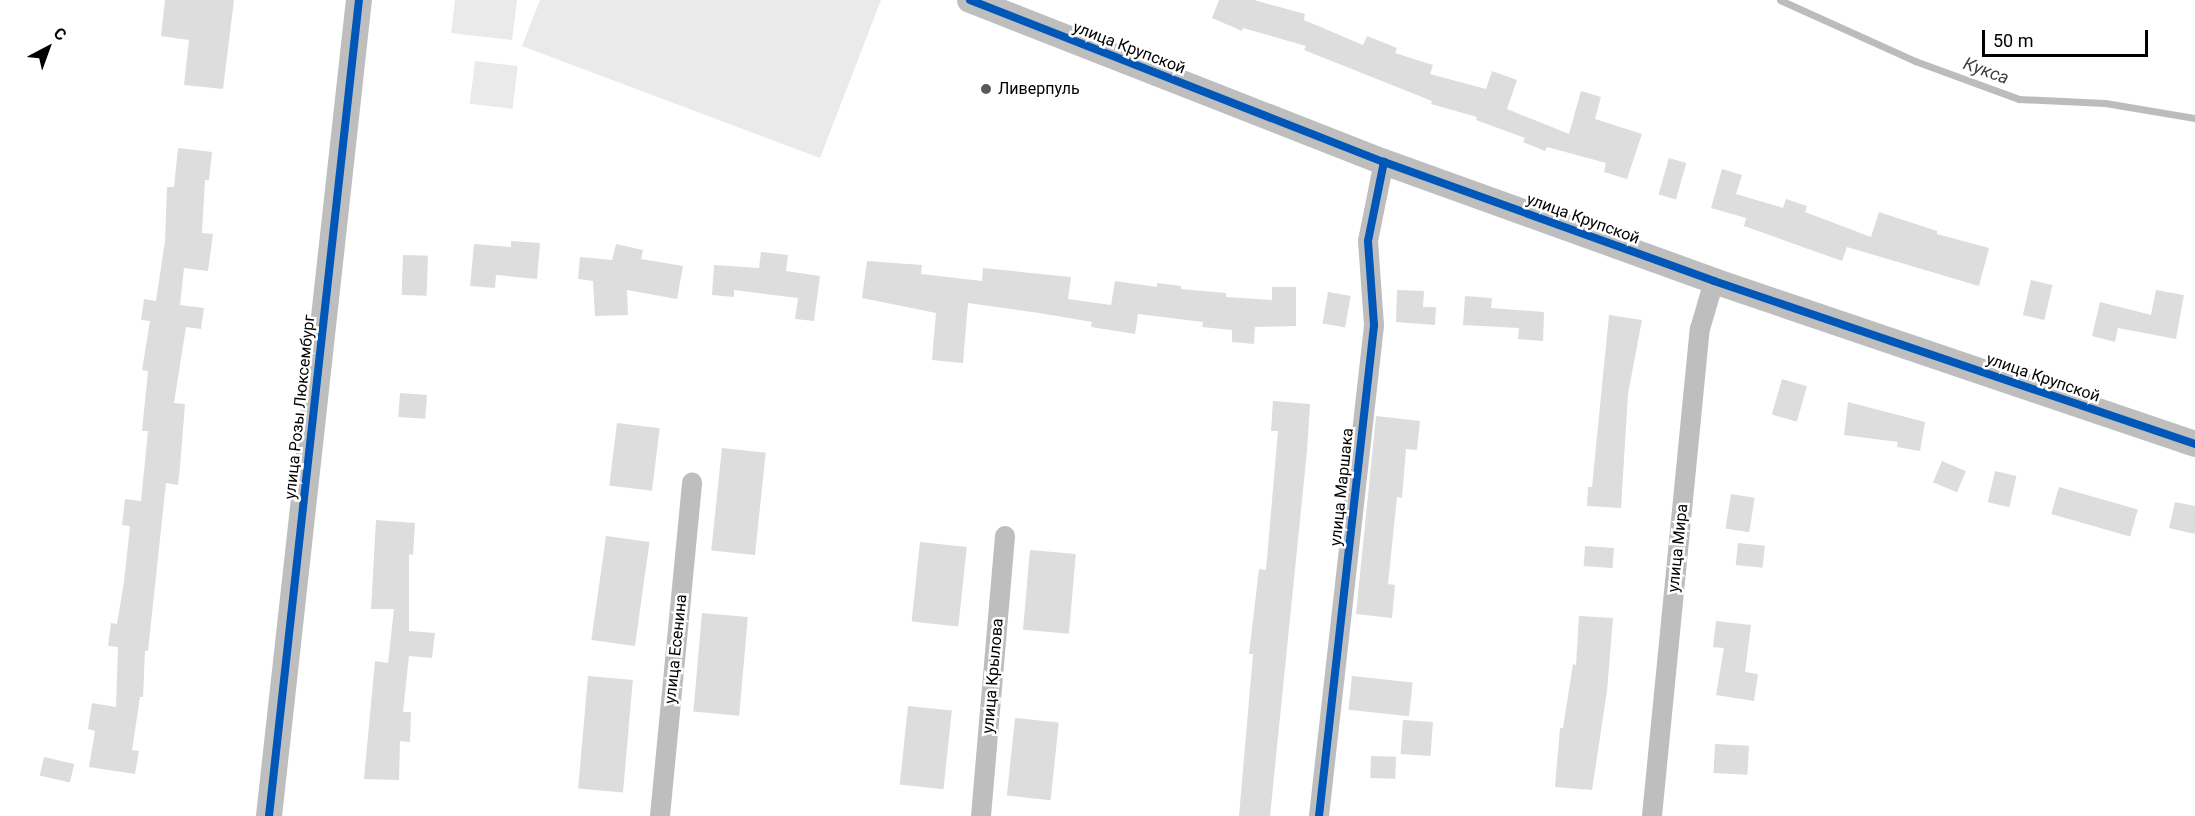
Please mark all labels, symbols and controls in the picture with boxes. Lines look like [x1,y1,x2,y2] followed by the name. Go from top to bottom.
[18,18,78,78] north arrow
[1070,18,1188,78] street label: улица Крупской
[1985,18,2152,56] scale bar
[50,23,70,45] text: С
[1993,30,2033,51] text: 50 m
[1960,53,2012,89] water label: Кукса
[998,79,1080,99] place label: Ливерпуль
[979,82,993,96] marker: Ливерпуль
[1524,190,1642,248] street label: улица Крупской
[281,314,319,500] street label: улица Розы Люксембург
[1984,350,2102,406] street label: улица Крупской
[1326,427,1358,547] street label: улица Маршака
[1664,503,1692,593] street label: улица Мира
[661,593,691,705] street label: улица Есенина
[978,618,1008,734] street label: улица Крылова

